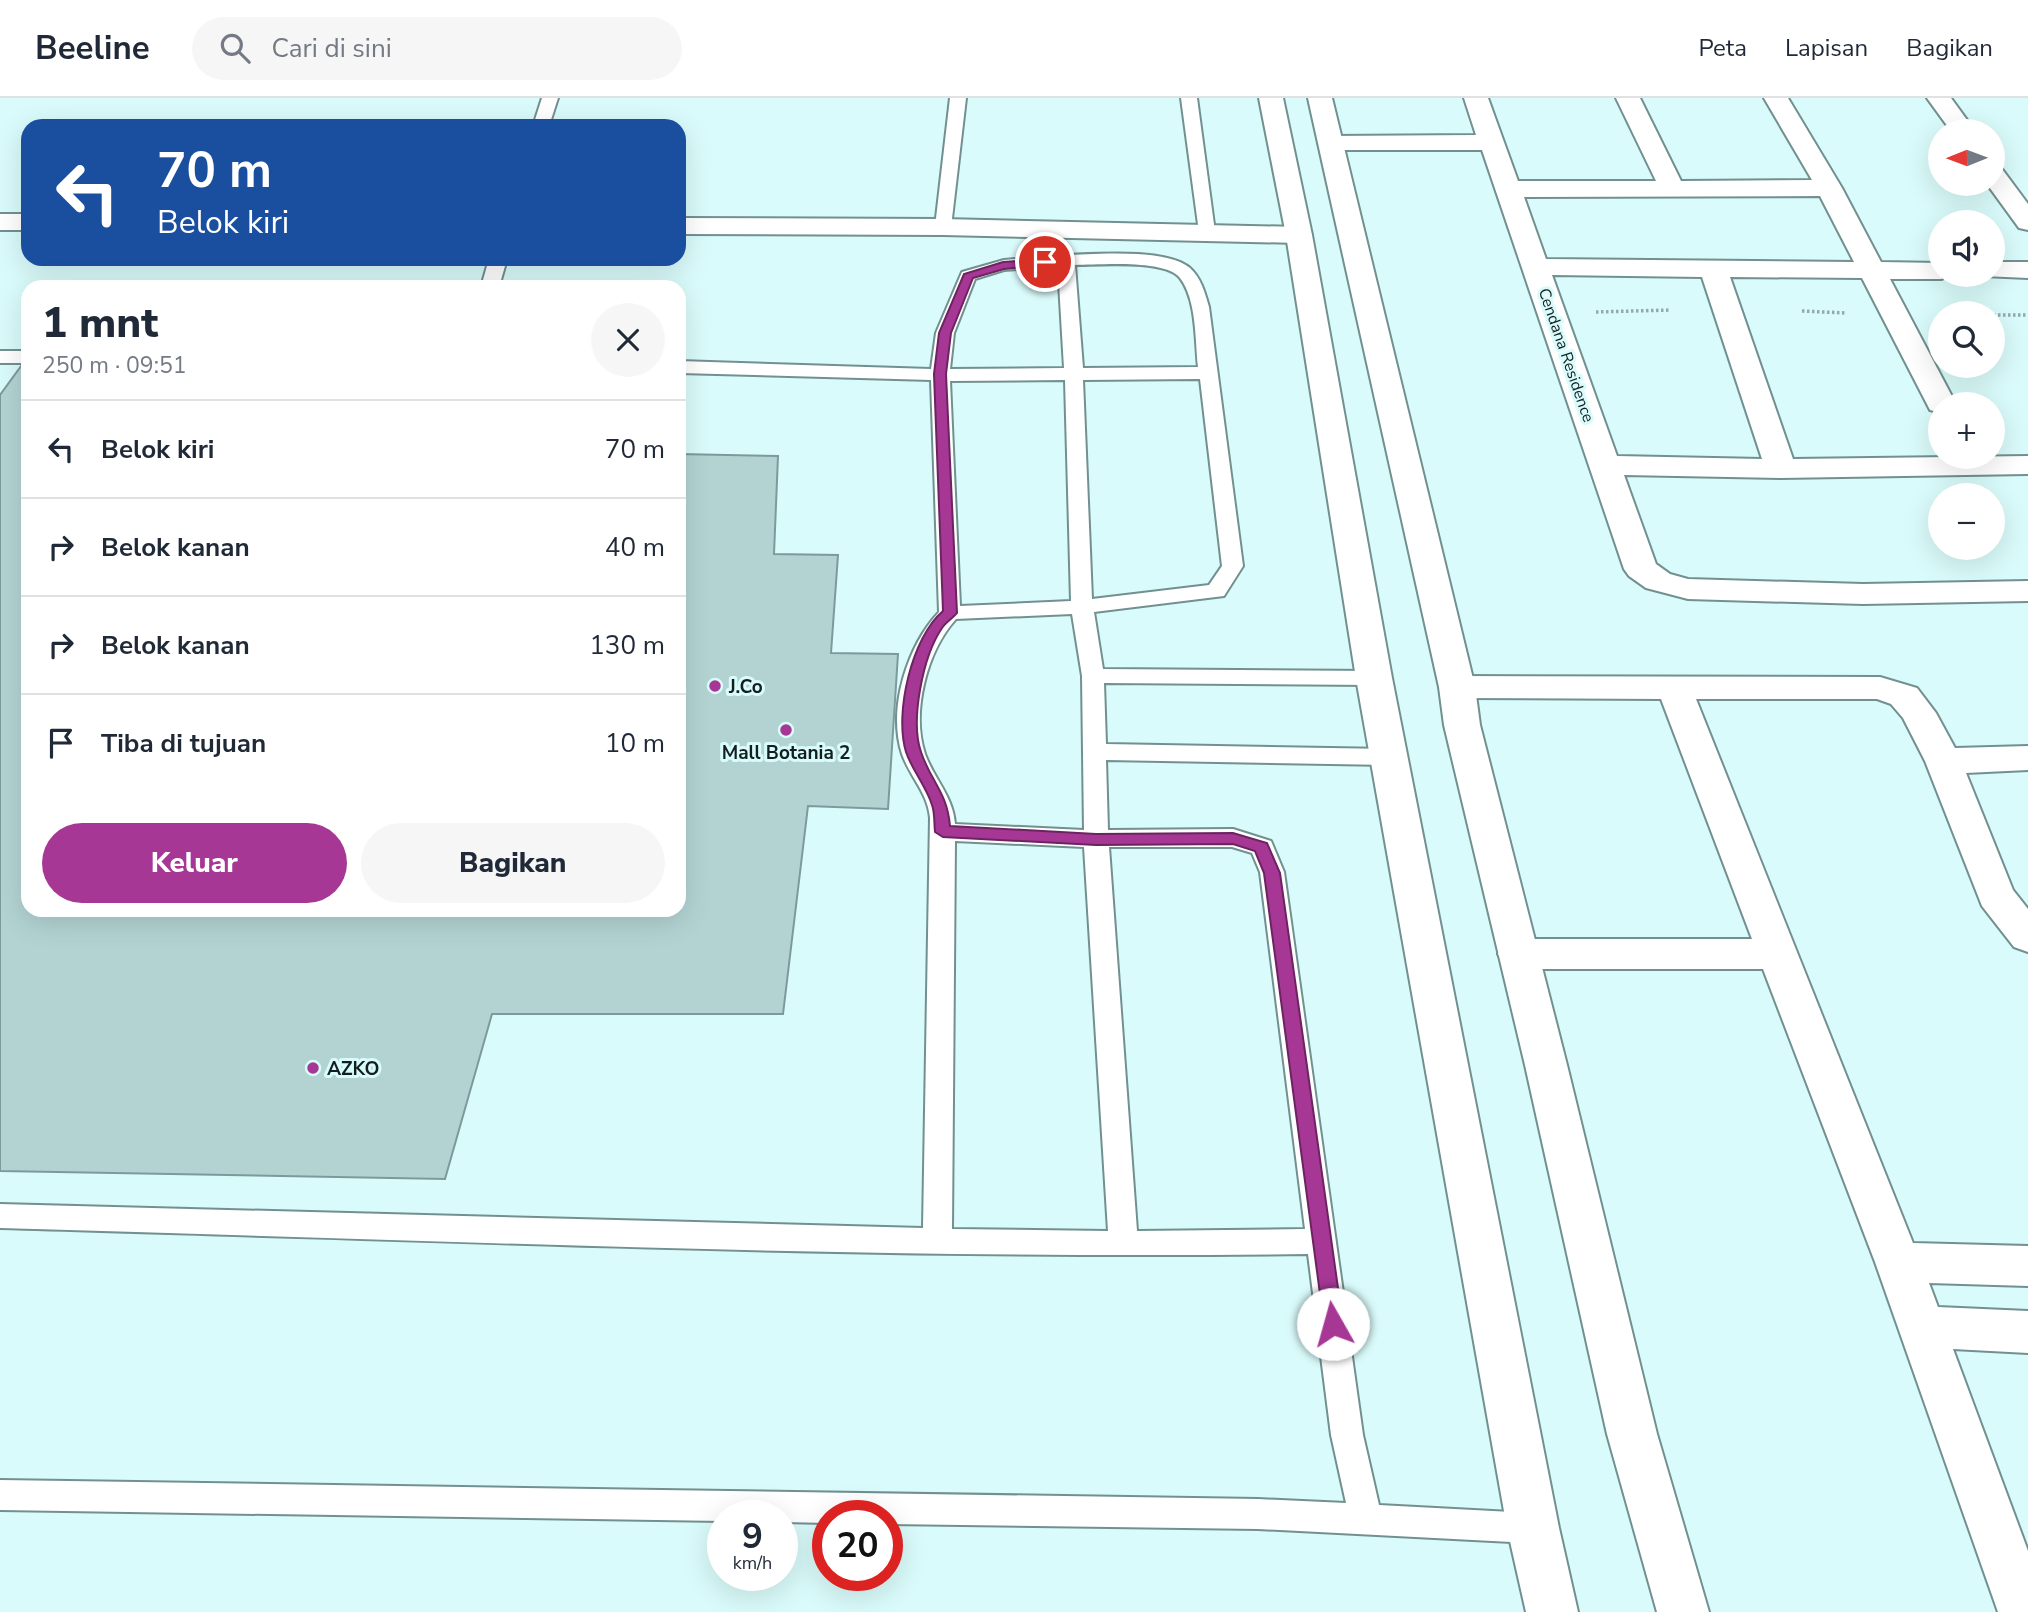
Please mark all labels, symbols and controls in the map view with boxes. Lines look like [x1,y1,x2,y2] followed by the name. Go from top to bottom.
[192,17,682,80] search box
[35,26,150,71] text: Beeline
[216,29,254,67] icon: search
[272,31,392,66] text: Cari di sini
[1698,32,1747,64] text: Peta
[1785,32,1868,64] text: Lapisan
[1906,32,1993,64] text: Bagikan
[1928,119,2006,196] north arrow
[1928,119,2005,560] map controls
[157,137,272,204] text: 70 m
[42,147,133,238] icon: left
[157,201,289,244] text: Belok kiri
[1928,210,2005,287] button: sound
[1015,232,1075,292] pin
[1026,243,1064,281] icon: arrive
[1533,285,1599,425] street label: Cendana Residence
[42,295,158,352] text: 1 mnt
[1928,301,2005,378] button: search
[591,303,665,377] button: close
[42,350,187,381] text: 250 m · 09:51
[1928,392,2005,469] button: +
[42,430,80,468] icon: left
[101,432,214,467] text: Belok kiri
[605,432,665,467] text: 70 m
[1928,483,2005,560] button: −
[42,528,80,566] icon: right
[101,530,250,565] text: Belok kanan
[605,530,665,565] text: 40 m
[42,626,80,664] icon: right
[101,628,250,663] text: Belok kanan
[589,628,665,663] text: 130 m
[728,674,763,700] place label: J.Co
[707,678,723,694] marker: J.Co
[778,722,794,738] marker: Mall Botania 2
[42,724,80,762] icon: arrive
[101,726,266,761] text: Tiba di tujuan
[605,726,665,761] text: 10 m
[722,740,850,766] place label: Mall Botania 2
[42,823,347,903] button: Keluar
[361,823,665,903] button: Bagikan
[327,1056,379,1082] place label: AZKO
[305,1060,321,1076] marker: AZKO
[1296,1287,1370,1361] position arrow
[812,1500,903,1591] speed limit sign: 20
[742,1513,763,1560] text: 9
[733,1551,772,1575] text: km/h

